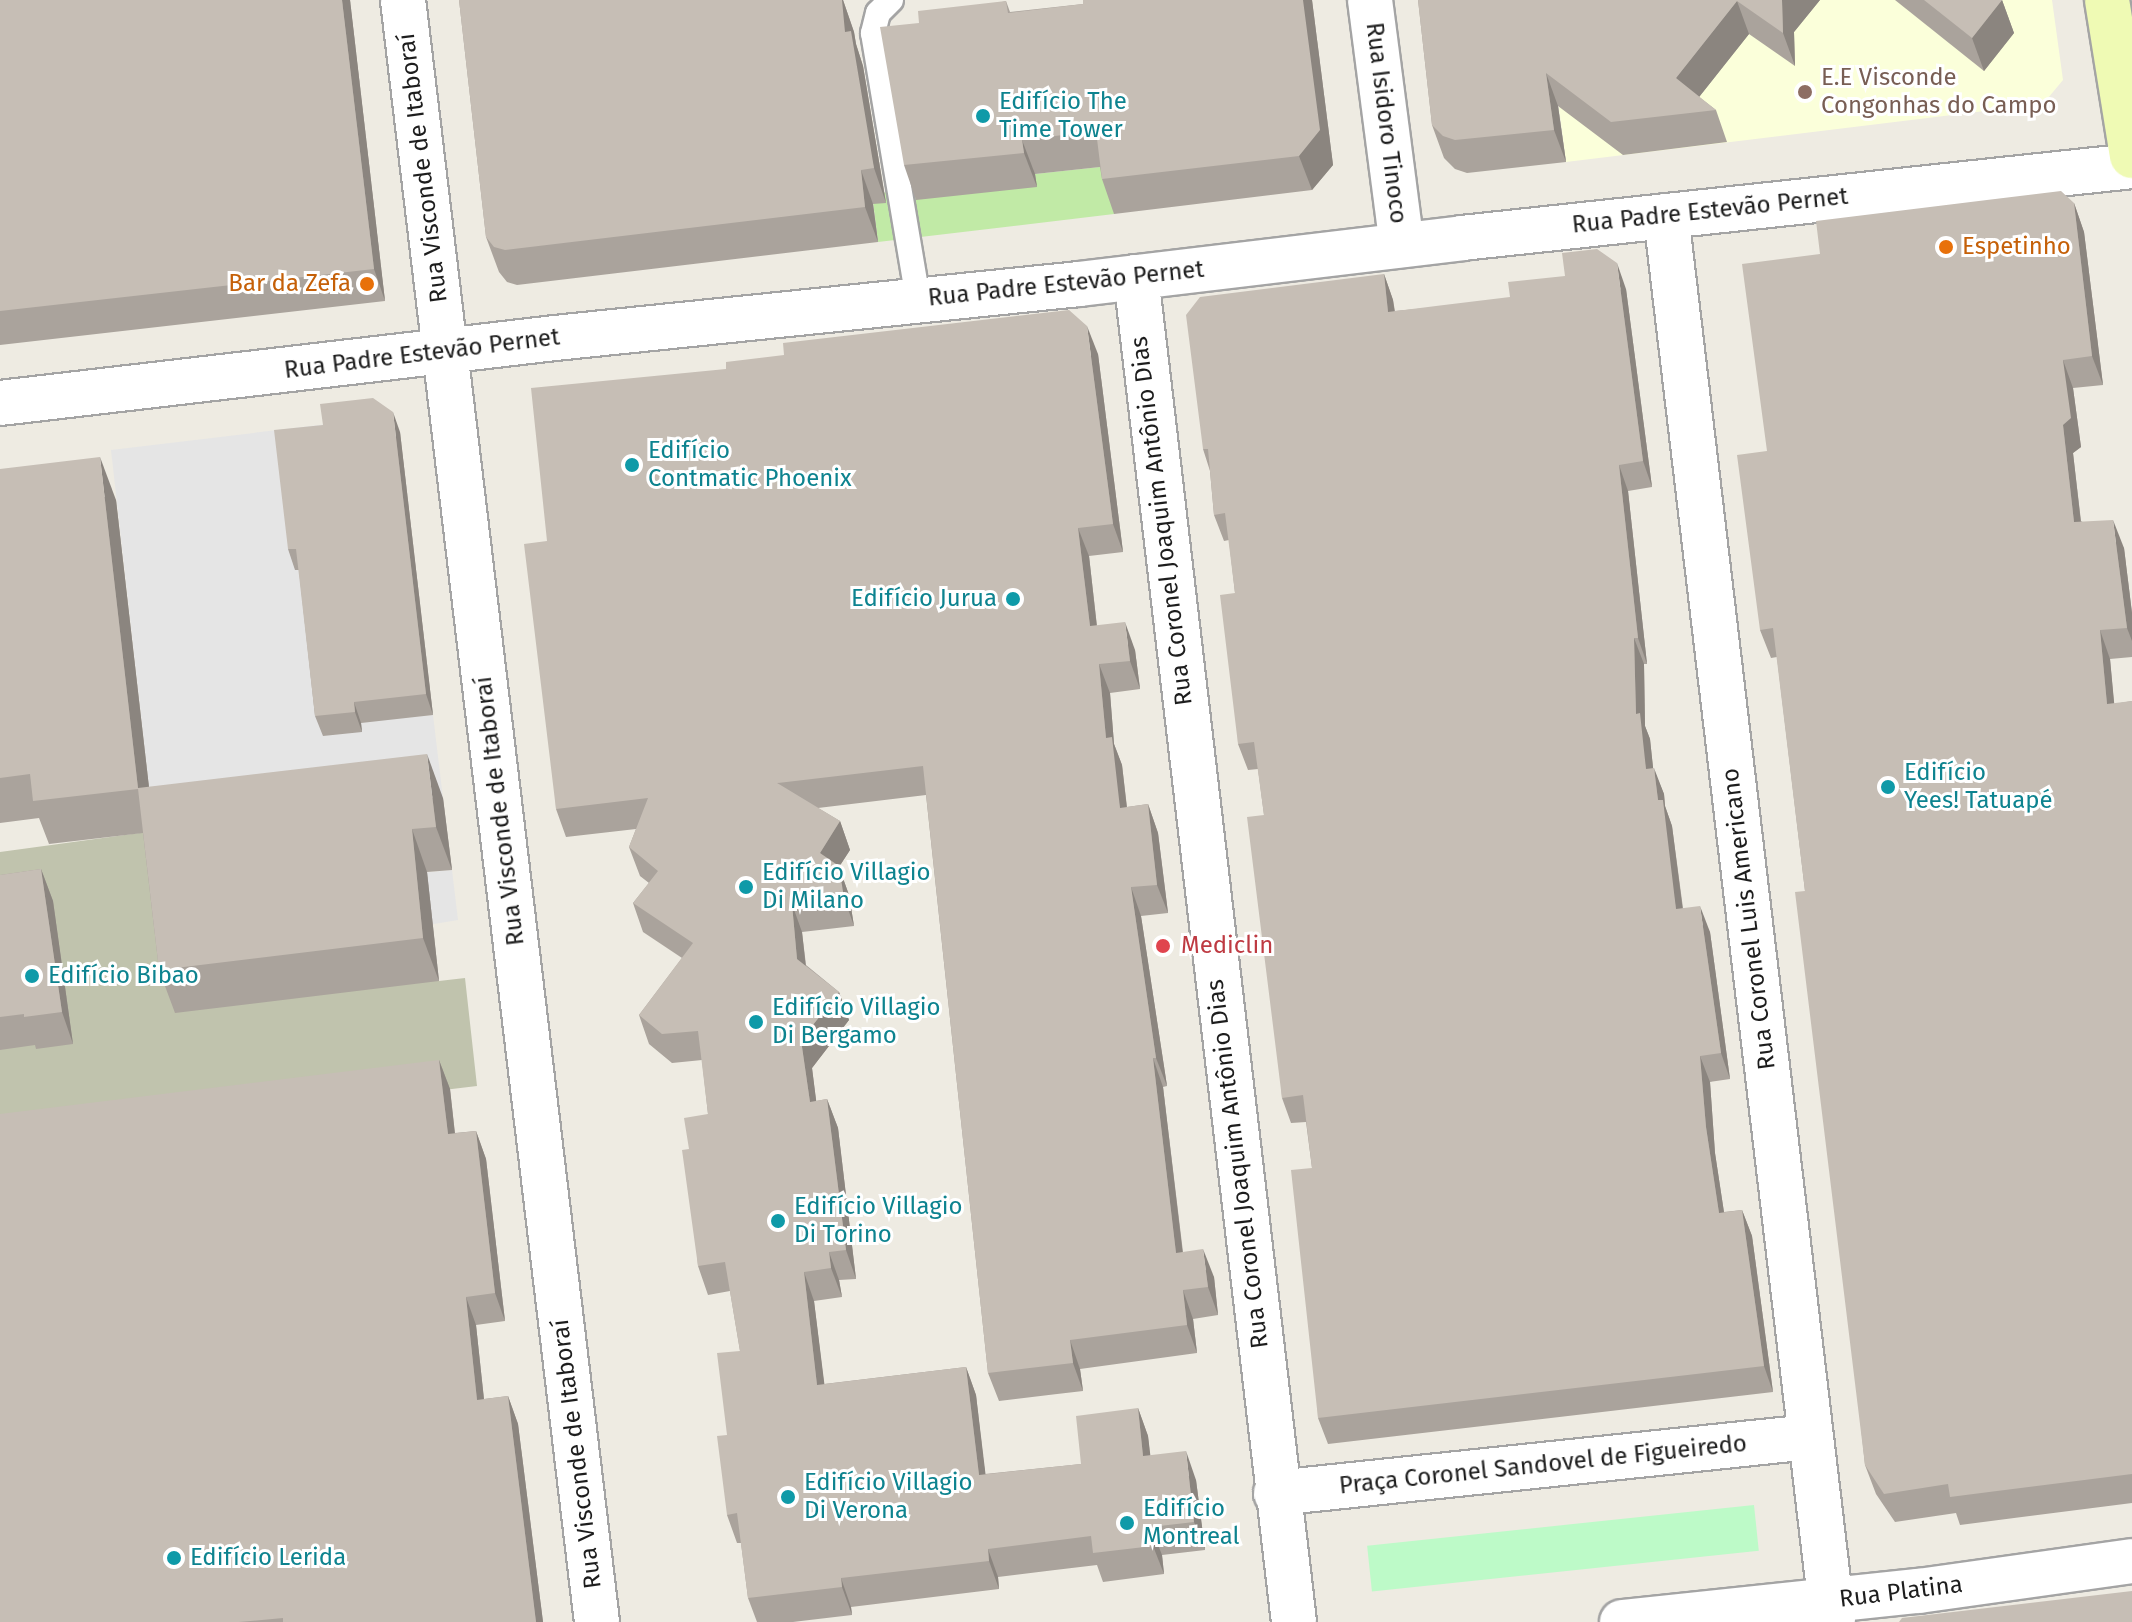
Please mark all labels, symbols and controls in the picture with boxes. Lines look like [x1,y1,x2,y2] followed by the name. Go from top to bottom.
[1359,21,1413,225] street label: Rua Isidoro Tinoco
[392,32,454,304] street label: Rua Visconde de Itaboraí
[1821,64,2056,120] place label: E.E Visconde Congonhas do Campo
[1796,83,1814,101] marker: E.E Visconde Congonhas do Campo
[999,88,1127,144] place label: Edifício The Time Tower
[974,107,992,125] marker: Edifício The Time Tower
[1571,182,1849,240] street label: Rua Padre Estevão Pernet
[1962,233,2071,261] place label: Espetinho
[1937,238,1955,256] marker: Espetinho
[927,255,1205,313] street label: Rua Padre Estevão Pernet
[228,270,351,298] place label: Bar da Zefa
[358,275,376,293] marker: Bar da Zefa
[283,323,561,385] street label: Rua Padre Estevão Pernet
[1125,335,1199,707] street label: Rua Coronel Joaquim Antônio Dias
[648,437,852,493] place label: Edifício Contmatic Phoenix
[623,456,641,474] marker: Edifício Contmatic Phoenix
[851,585,997,613] place label: Edifício Jurua
[1004,590,1022,608] marker: Edifício Jurua
[469,675,531,947] street label: Rua Visconde de Itaboraí
[1904,759,2053,815] place label: Edifício Yees! Tatuapé
[1716,767,1782,1071] street label: Rua Coronel Luis Americano
[1879,778,1897,796] marker: Edifício Yees! Tatuapé
[762,859,930,915] place label: Edifício Villagio Di Milano
[737,878,755,896] marker: Edifício Villagio Di Milano
[1181,932,1273,960] place label: Mediclin
[1152,935,1174,957] marker: Mediclin
[48,962,199,990] place label: Edifício Bibao
[23,967,41,985] marker: Edifício Bibao
[1201,978,1275,1350] street label: Rua Coronel Joaquim Antônio Dias
[772,994,940,1050] place label: Edifício Villagio Di Bergamo
[747,1013,765,1031] marker: Edifício Villagio Di Bergamo
[794,1193,962,1249] place label: Edifício Villagio Di Torino
[769,1212,787,1230] marker: Edifício Villagio Di Torino
[546,1318,608,1590] street label: Rua Visconde de Itaboraí
[1338,1429,1748,1501] street label: Praça Coronel Sandovel de Figueiredo
[804,1469,972,1525] place label: Edifício Villagio Di Verona
[779,1488,797,1506] marker: Edifício Villagio Di Verona
[1143,1495,1240,1551] place label: Edifício Montreal
[1118,1514,1136,1532] marker: Edifício Montreal
[190,1544,346,1572] place label: Edifício Lerida
[165,1549,183,1567] marker: Edifício Lerida
[1838,1570,1964,1614] street label: Rua Platina

